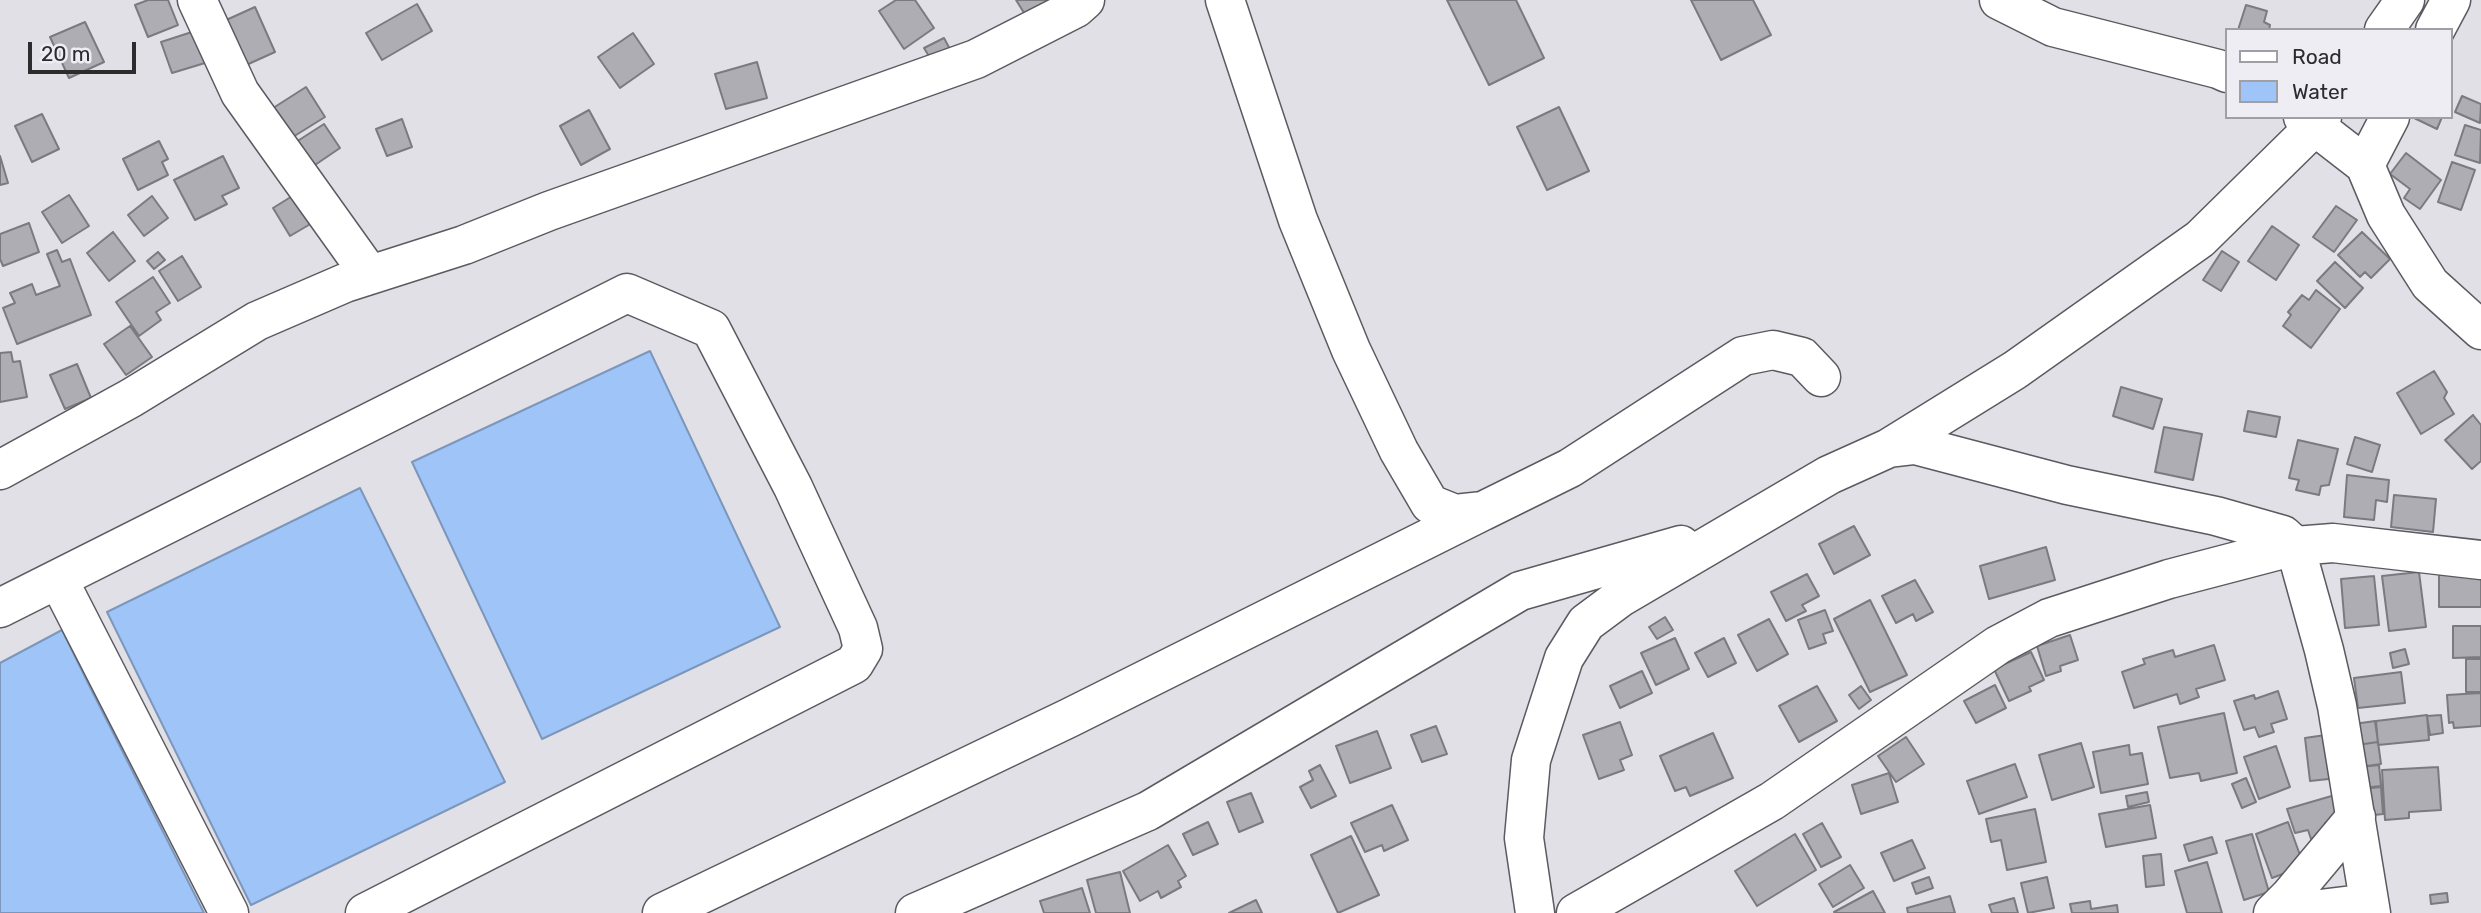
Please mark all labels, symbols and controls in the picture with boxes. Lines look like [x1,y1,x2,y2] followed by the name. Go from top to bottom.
[32,28,140,72] scale bar
[2226,28,2453,119] legend
[41,41,90,66] text: 20 m
[2292,44,2342,69] text: Road
[2292,79,2348,104] text: Water

